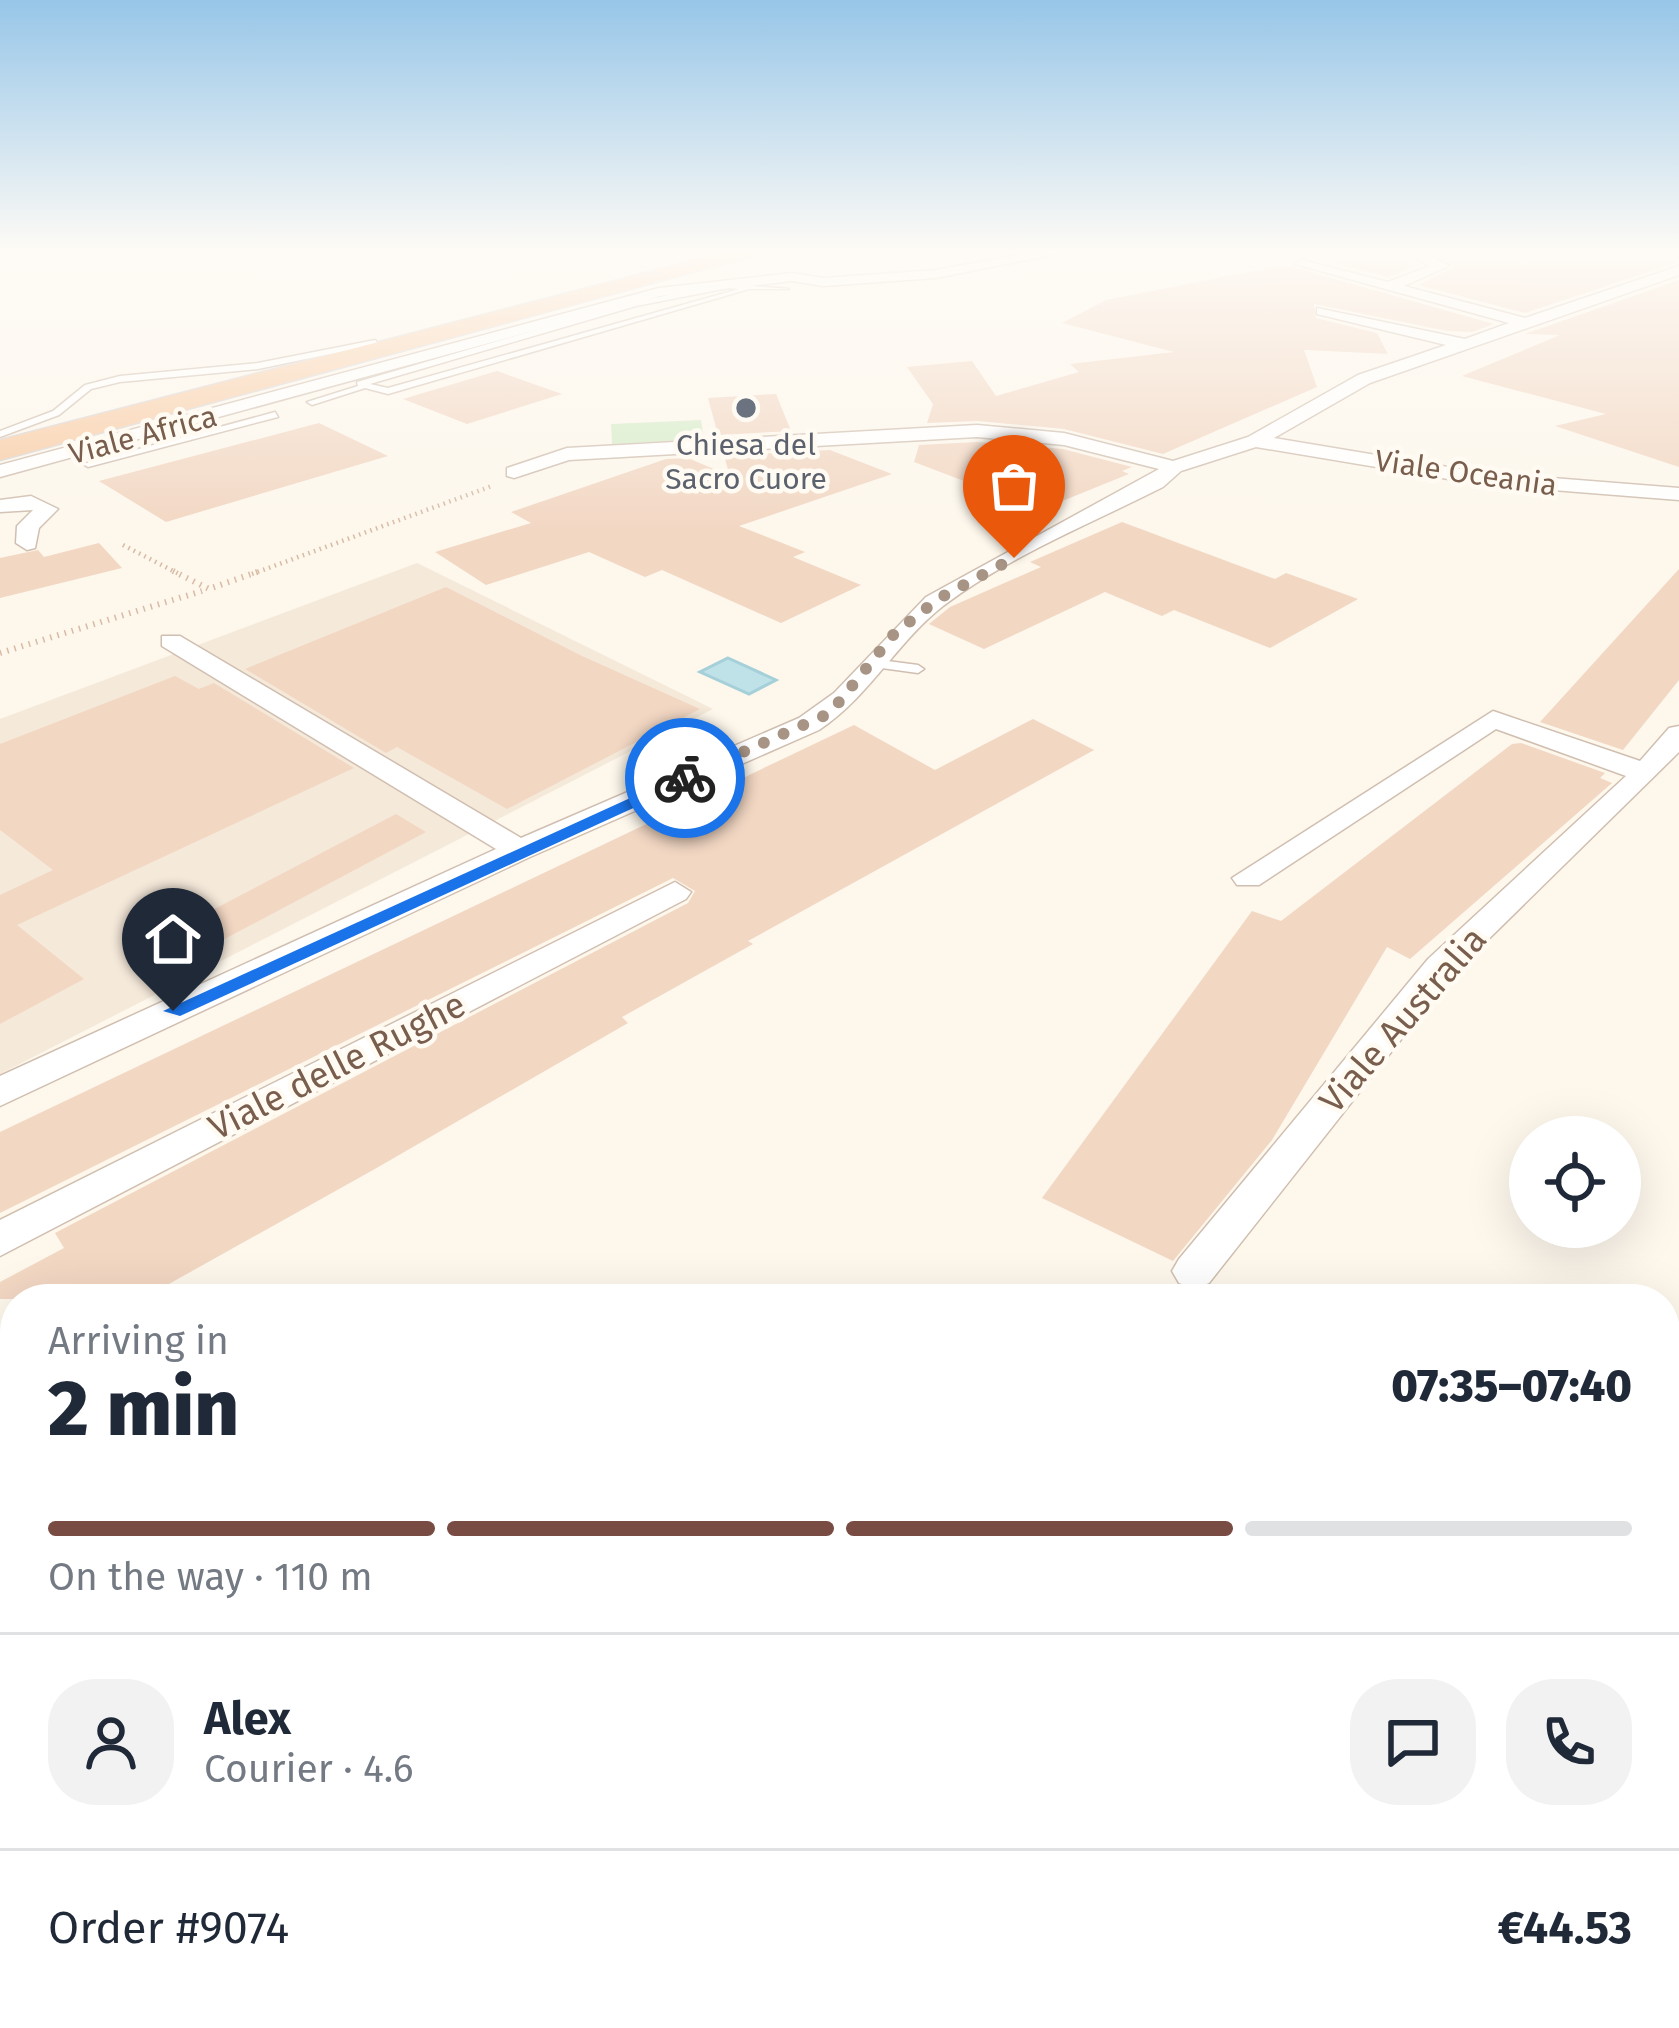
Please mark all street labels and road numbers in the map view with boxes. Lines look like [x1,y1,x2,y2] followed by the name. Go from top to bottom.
[65,398,221,472] street label: Viale Africa
[1373,442,1559,504] street label: Viale Oceania
[1310,918,1496,1122] street label: Viale Australia
[201,982,473,1150] street label: Viale delle Rughe

